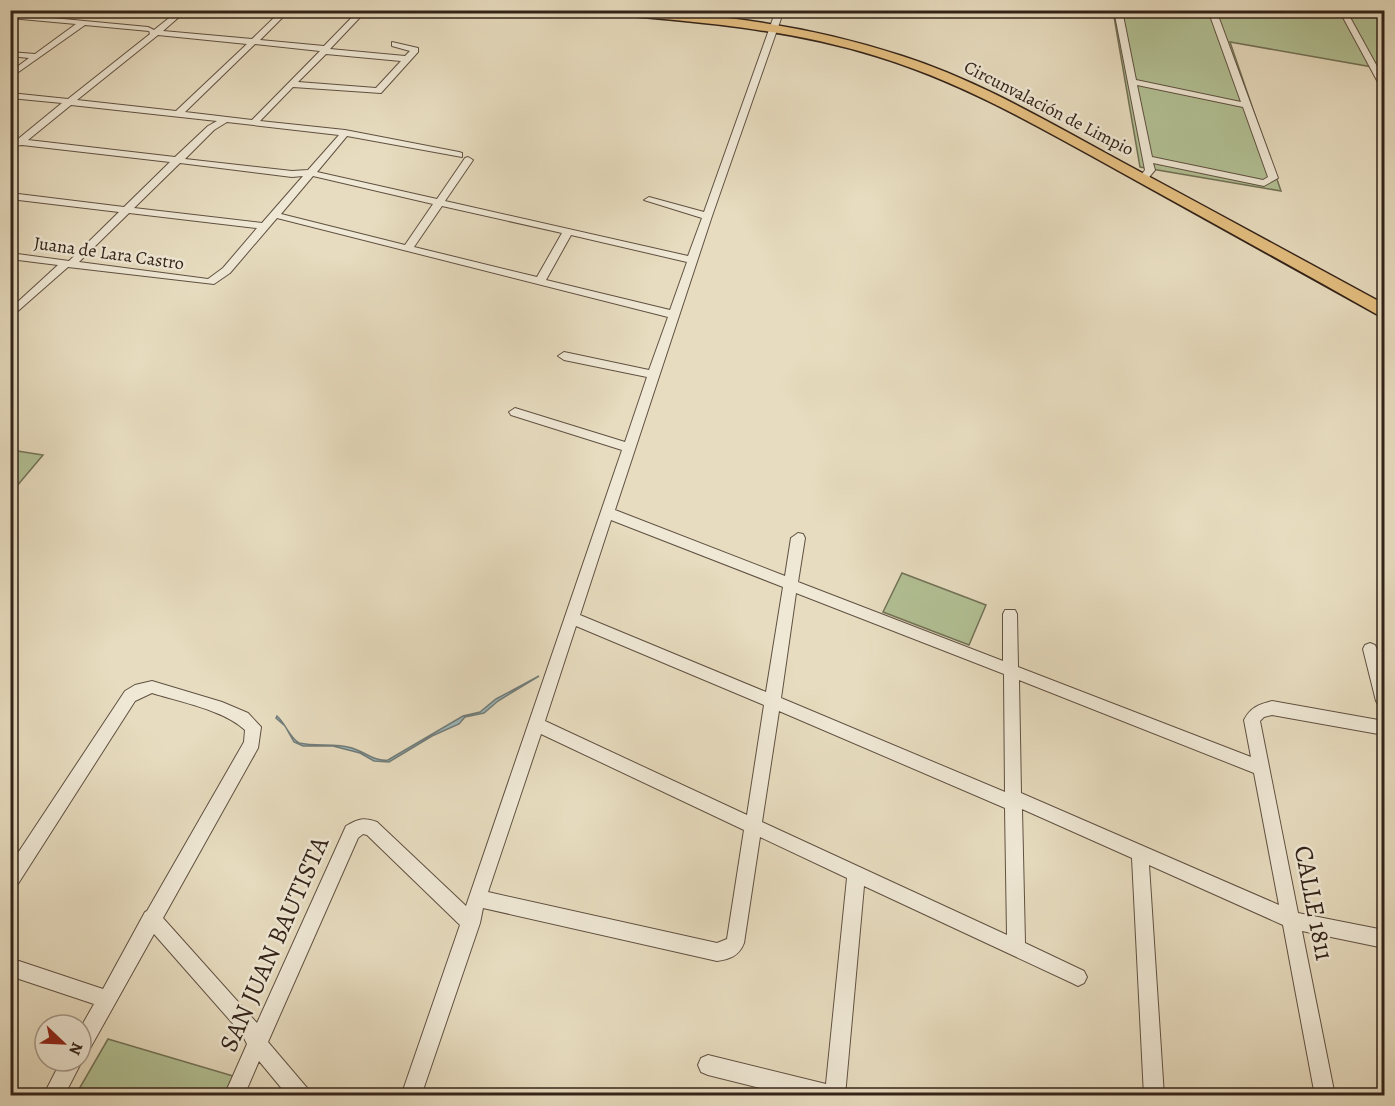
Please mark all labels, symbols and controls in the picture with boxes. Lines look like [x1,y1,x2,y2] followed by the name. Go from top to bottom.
[960,55,1138,161] street label: Circunvalación de Limpio
[32,231,186,275] street label: Juana de Lara Castro
[211,830,338,1057] street label: SAN JUAN BAUTISTA
[1286,842,1342,964] street label: CALLE 1811
[33,1013,93,1073] north arrow
[63,1039,88,1058] text: N

